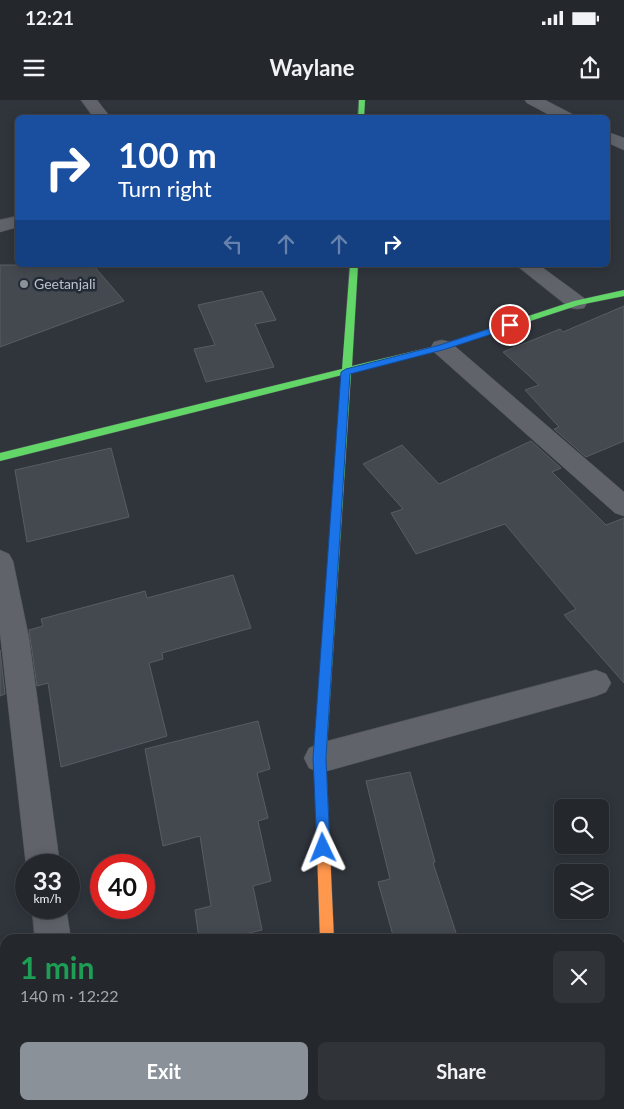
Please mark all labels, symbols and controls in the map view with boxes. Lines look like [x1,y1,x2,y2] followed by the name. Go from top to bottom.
[25,6,74,29] text: 12:21
[20,54,48,82] icon: menu
[269,54,355,81] text: Waylane
[576,54,604,82] icon: share
[118,133,217,175] text: 100 m
[35,135,100,200] icon: right
[118,175,212,202] text: Turn right
[219,230,247,258] icon: left
[272,230,300,258] icon: ahead
[325,230,353,258] icon: ahead
[378,230,406,258] icon: right
[34,275,96,292] place label: Geetanjali
[18,278,30,290] marker: Geetanjali
[489,304,531,346] pin
[496,311,524,339] icon: arrive
[554,799,609,919] map controls
[554,799,609,854] button: search
[296,821,348,873] position arrow
[90,854,155,919] speed limit sign: 40
[554,864,609,919] button: layers
[33,865,62,895] text: 33
[33,891,62,906] text: km/h
[20,949,94,985] text: 1 min
[553,951,605,1003] button: close
[20,986,119,1005] text: 140 m · 12:22
[20,1042,308,1100] button: Exit
[318,1042,605,1100] button: Share

